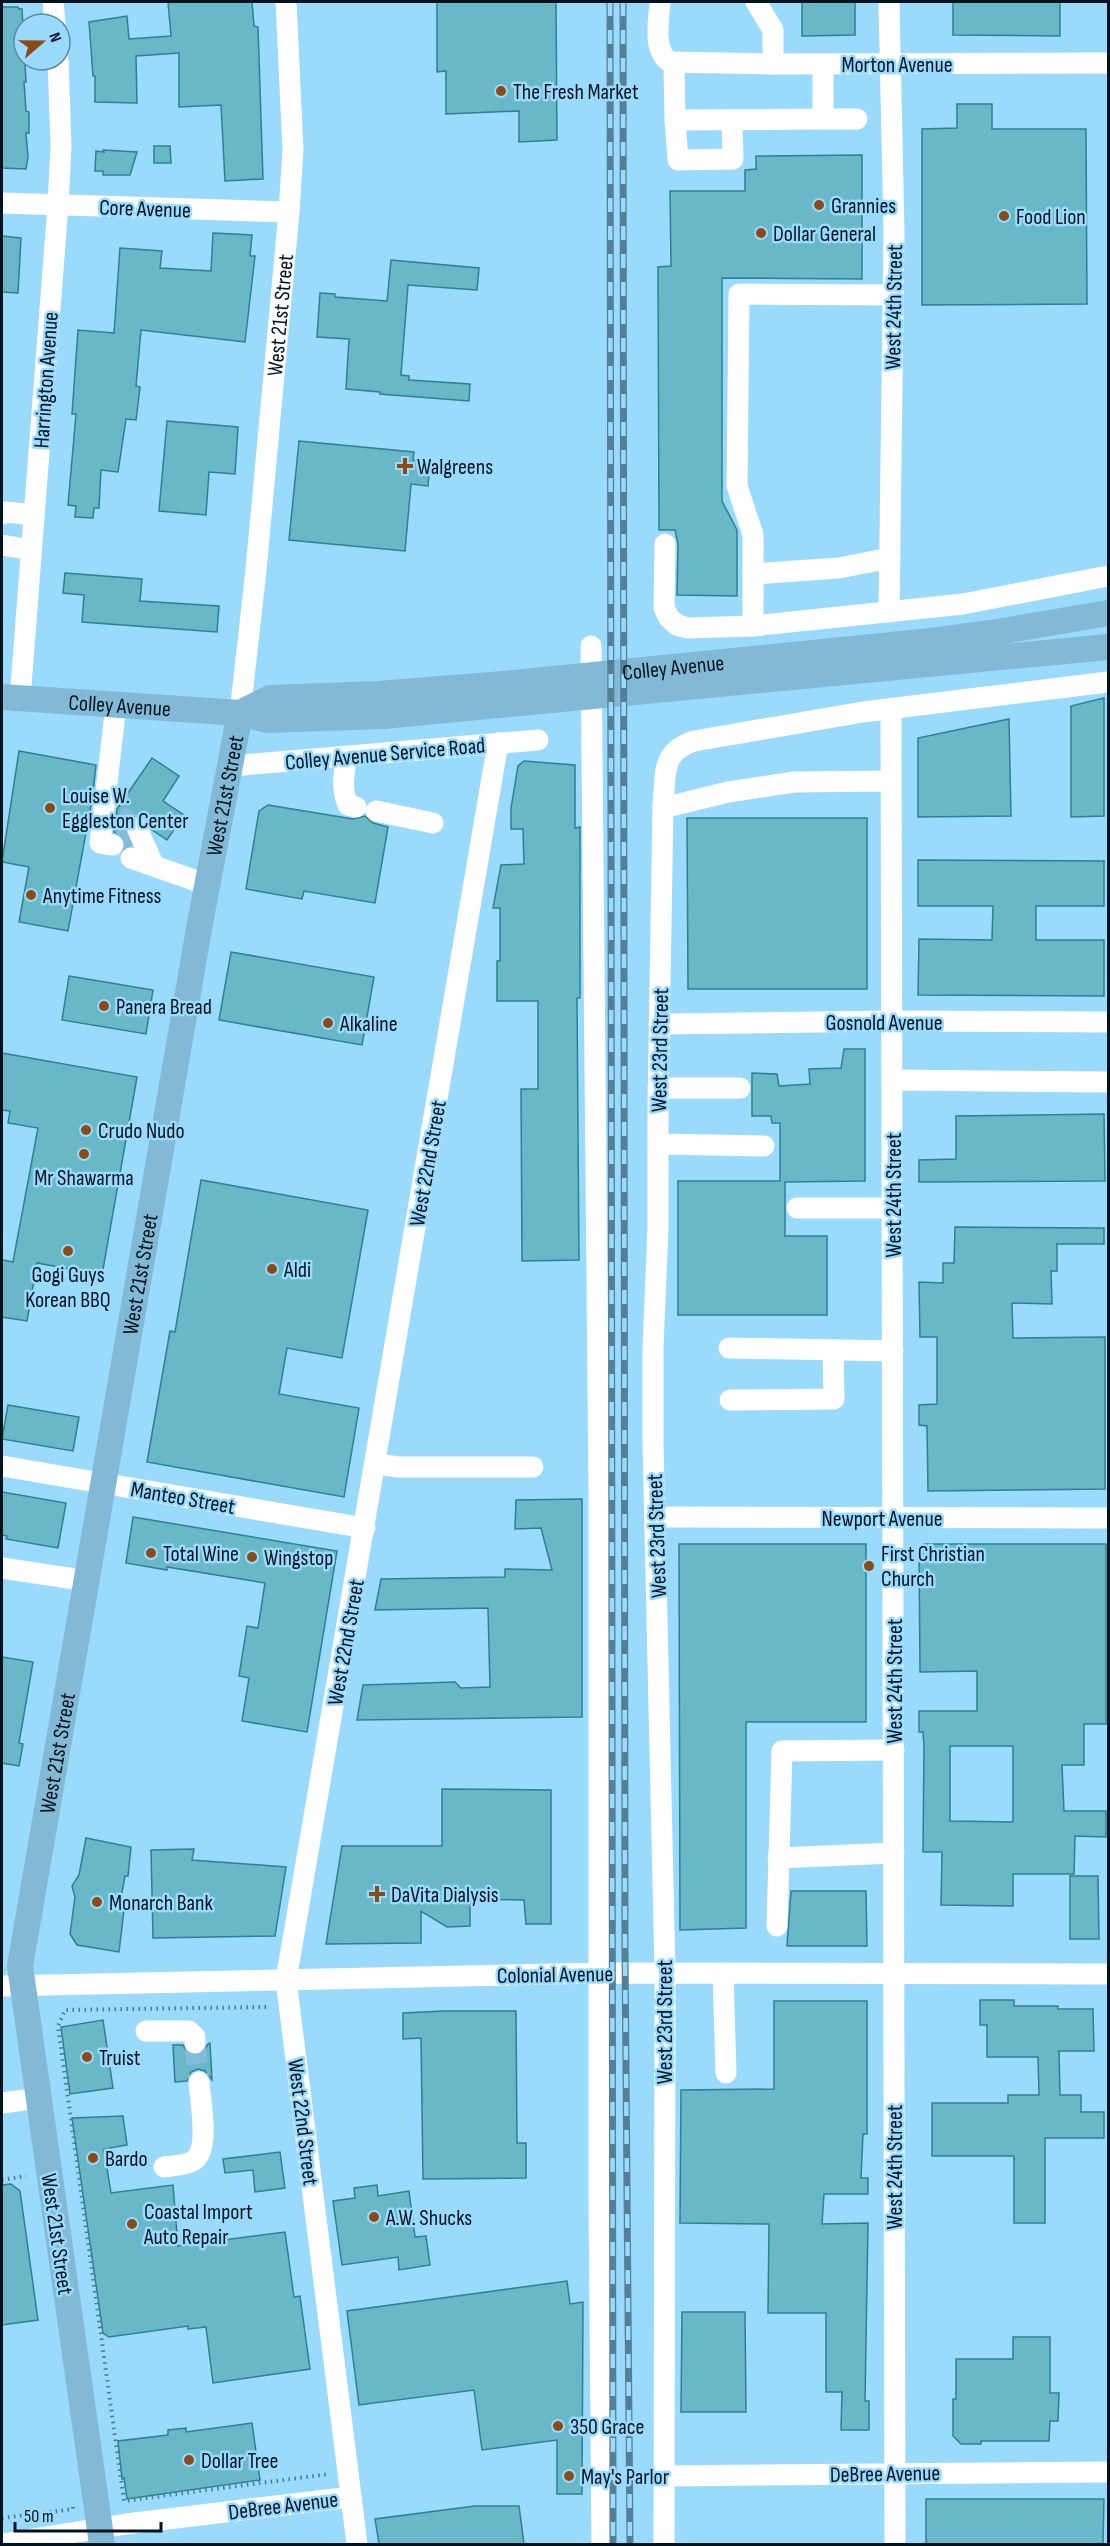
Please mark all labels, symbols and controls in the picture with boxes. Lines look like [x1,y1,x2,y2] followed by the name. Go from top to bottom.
[12,12,72,72] north arrow
[44,30,65,45] text: N
[841,52,953,79] street label: Morton Avenue
[513,79,639,106] place label: The Fresh Market
[494,84,508,98] marker: The Fresh Market
[831,193,896,220] place label: Grannies
[99,194,191,225] street label: Core Avenue
[812,198,826,212] marker: Grannies
[1016,204,1086,231] place label: Food Lion
[997,209,1011,223] marker: Food Lion
[773,221,876,248] place label: Dollar General
[754,226,768,240] marker: Dollar General
[880,244,909,370] street label: West 24th Street
[262,253,300,377] street label: West 21st Street
[28,311,65,449] street label: Harrington Avenue
[417,454,493,481] place label: Walgreens
[398,459,412,473] marker: Walgreens
[621,650,726,687] street label: Colley Avenue
[68,690,172,723] street label: Colley Avenue
[284,732,486,777] street label: Colley Avenue Service Road
[201,733,251,858] street label: West 21st Street
[62,783,189,835] place label: Louise W. Eggleston Center
[43,801,57,815] marker: Louise W. Eggleston Center
[42,883,162,910] place label: Anytime Fitness
[24,888,38,902] marker: Anytime Fitness
[646,987,675,1112] street label: West 23rd Street
[116,994,212,1021] place label: Panera Bread
[97,999,111,1013] marker: Panera Bread
[825,1010,943,1037] street label: Gosnold Avenue
[339,1011,398,1038] place label: Alkaline
[321,1016,335,1030] marker: Alkaline
[404,1098,453,1228] street label: West 22nd Street
[98,1118,185,1145] place label: Crudo Nudo
[79,1123,93,1137] marker: Crudo Nudo
[881,1132,908,1258] street label: West 24th Street
[77,1147,91,1161] marker: Mr Shawarma
[34,1165,134,1192] place label: Mr Shawarma
[117,1211,165,1337] street label: West 21st Street
[61,1244,75,1258] marker: Gogi Guys Korean BBQ
[283,1257,311,1284] place label: Aldi
[25,1262,111,1314] place label: Gogi Guys Korean BBQ
[265,1262,279,1276] marker: Aldi
[642,1473,673,1599] street label: West 23rd Street
[128,1476,237,1521] street label: Manteo Street
[821,1506,943,1533] street label: Newport Avenue
[163,1541,239,1568] place label: Total Wine
[881,1541,985,1593] place label: First Christian Church
[264,1545,333,1572] place label: Wingstop
[144,1546,158,1560] marker: Total Wine
[245,1550,259,1564] marker: Wingstop
[862,1559,876,1573] marker: First Christian Church
[322,1577,371,1707] street label: West 22nd Street
[882,1618,909,1744] street label: West 24th Street
[35,1690,82,1816] street label: West 21st Street
[391,1882,499,1909] place label: DaVita Dialysis
[368,1885,386,1903] marker: DaVita Dialysis
[109,1890,214,1917] place label: Monarch Bank
[90,1895,104,1909] marker: Monarch Bank
[652,1960,679,2084] street label: West 23rd Street
[497,1961,613,1990] street label: Colonial Avenue
[99,2045,141,2072] place label: Truist
[80,2050,94,2064] marker: Truist
[281,2057,324,2187] street label: West 22nd Street
[882,2104,909,2230] street label: West 24th Street
[105,2146,148,2173] place label: Bardo
[86,2151,100,2165] marker: Bardo
[35,2172,78,2297] street label: West 21st Street
[143,2199,253,2251] place label: Coastal Import Auto Repair
[385,2205,472,2232] place label: A.W. Shucks
[367,2210,381,2224] marker: A.W. Shucks
[125,2217,139,2231] marker: Coastal Import Auto Repair
[570,2414,644,2441] place label: 350 Grace
[551,2419,565,2433] marker: 350 Grace
[201,2448,278,2475] place label: Dollar Tree
[182,2453,196,2467] marker: Dollar Tree
[830,2460,940,2489] street label: DeBree Avenue
[581,2464,669,2491] place label: May's Parlor
[562,2469,576,2483] marker: May's Parlor
[227,2486,340,2527] street label: DeBree Avenue
[15,2495,160,2533] scale bar
[24,2506,54,2527] text: 50 m

